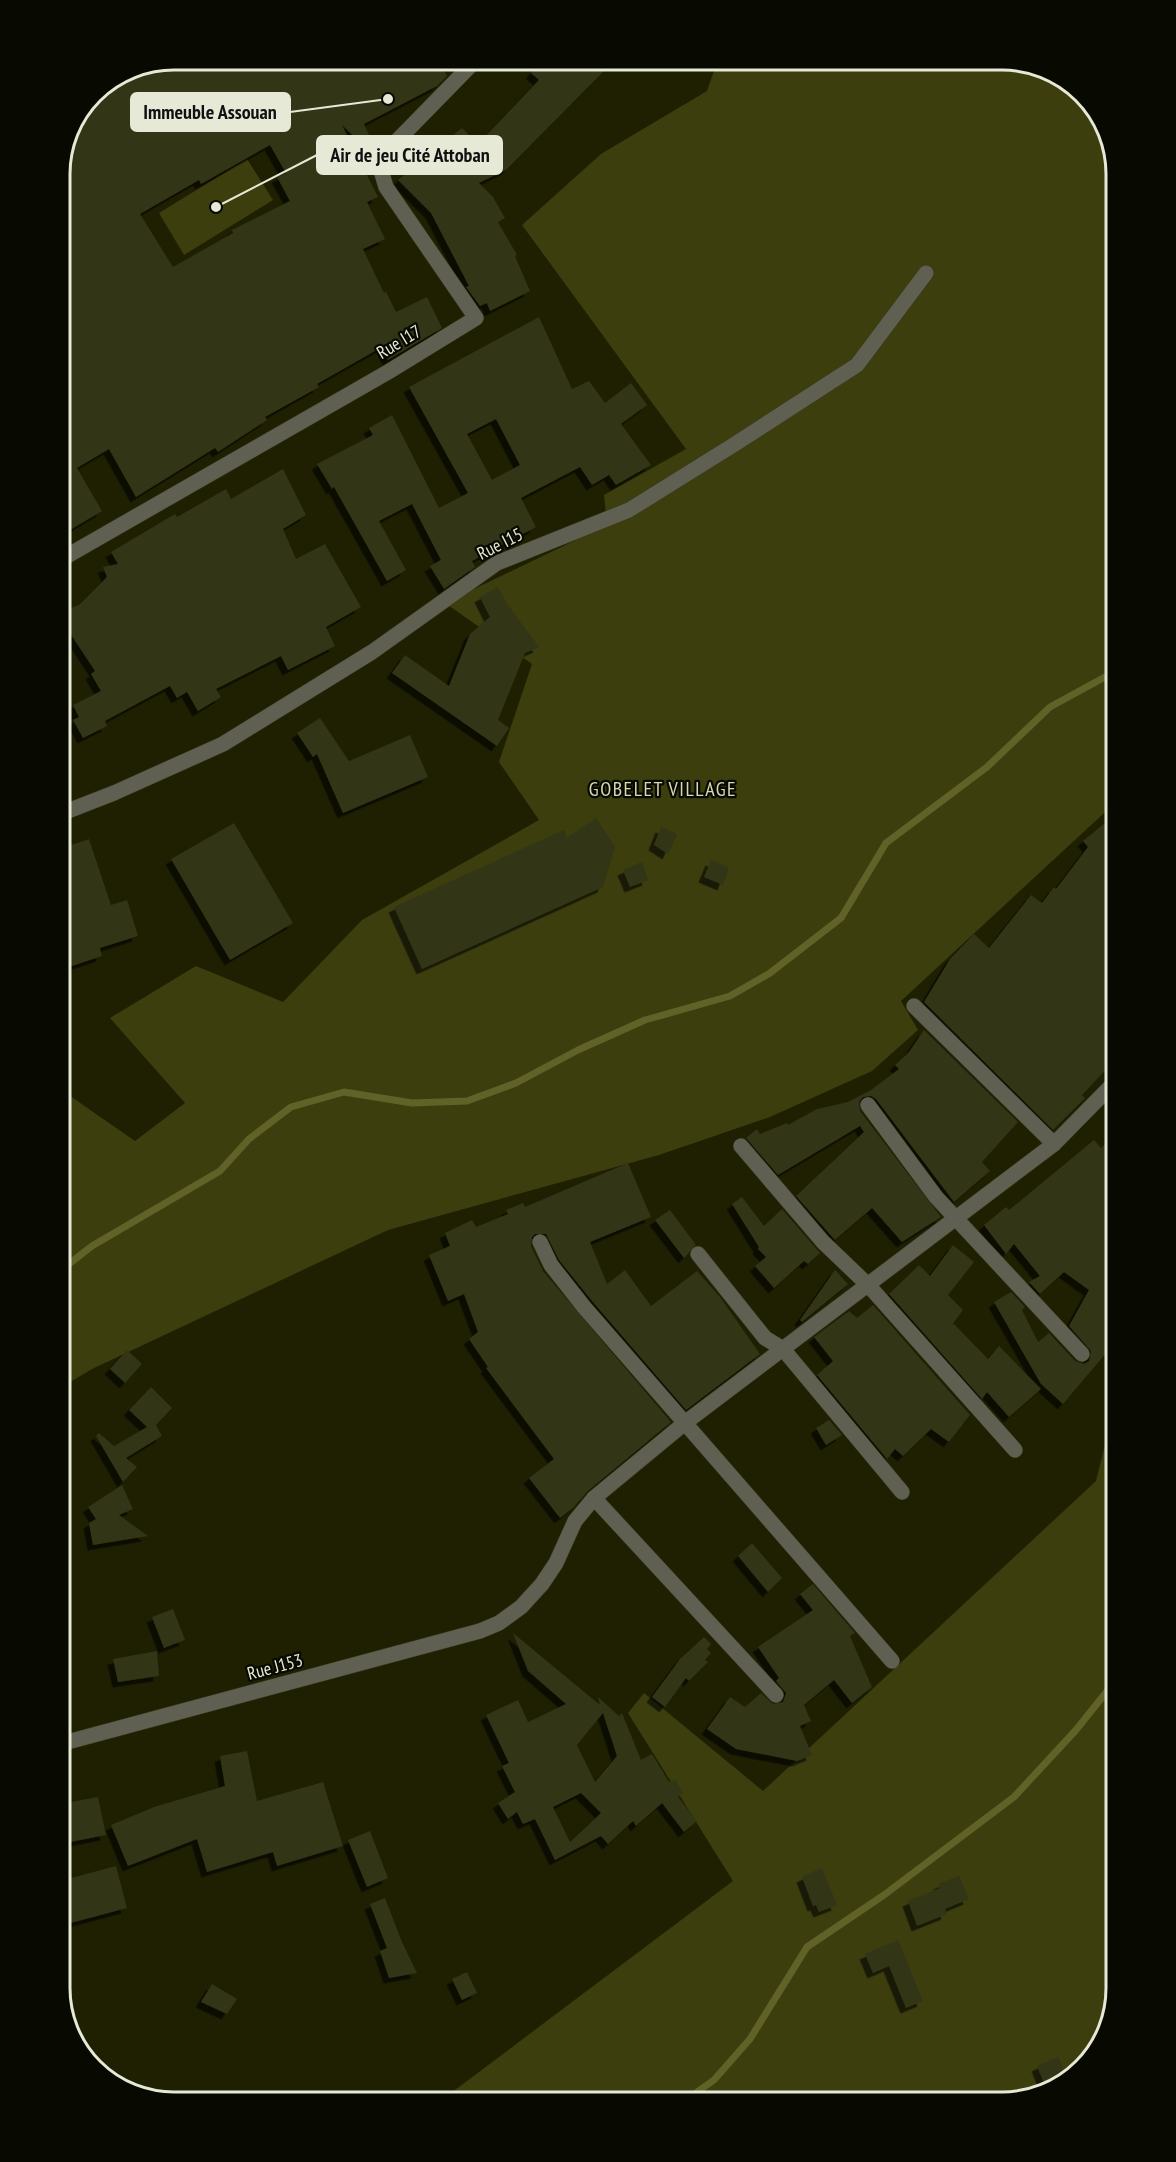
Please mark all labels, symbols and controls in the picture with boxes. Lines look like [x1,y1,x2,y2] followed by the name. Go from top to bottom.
[131,93,290,131] callout: Immeuble Assouan
[143,99,277,125] text: Immeuble Assouan
[317,136,502,174] callout: Air de jeu Cité Attoban
[329,142,490,168] text: Air de jeu Cité Attoban
[372,319,425,364] street label: Rue I17
[473,522,526,565] street label: Rue I15
[589,776,737,802] district label: GOBELET VILLAGE
[245,1648,305,1685] street label: Rue J153

